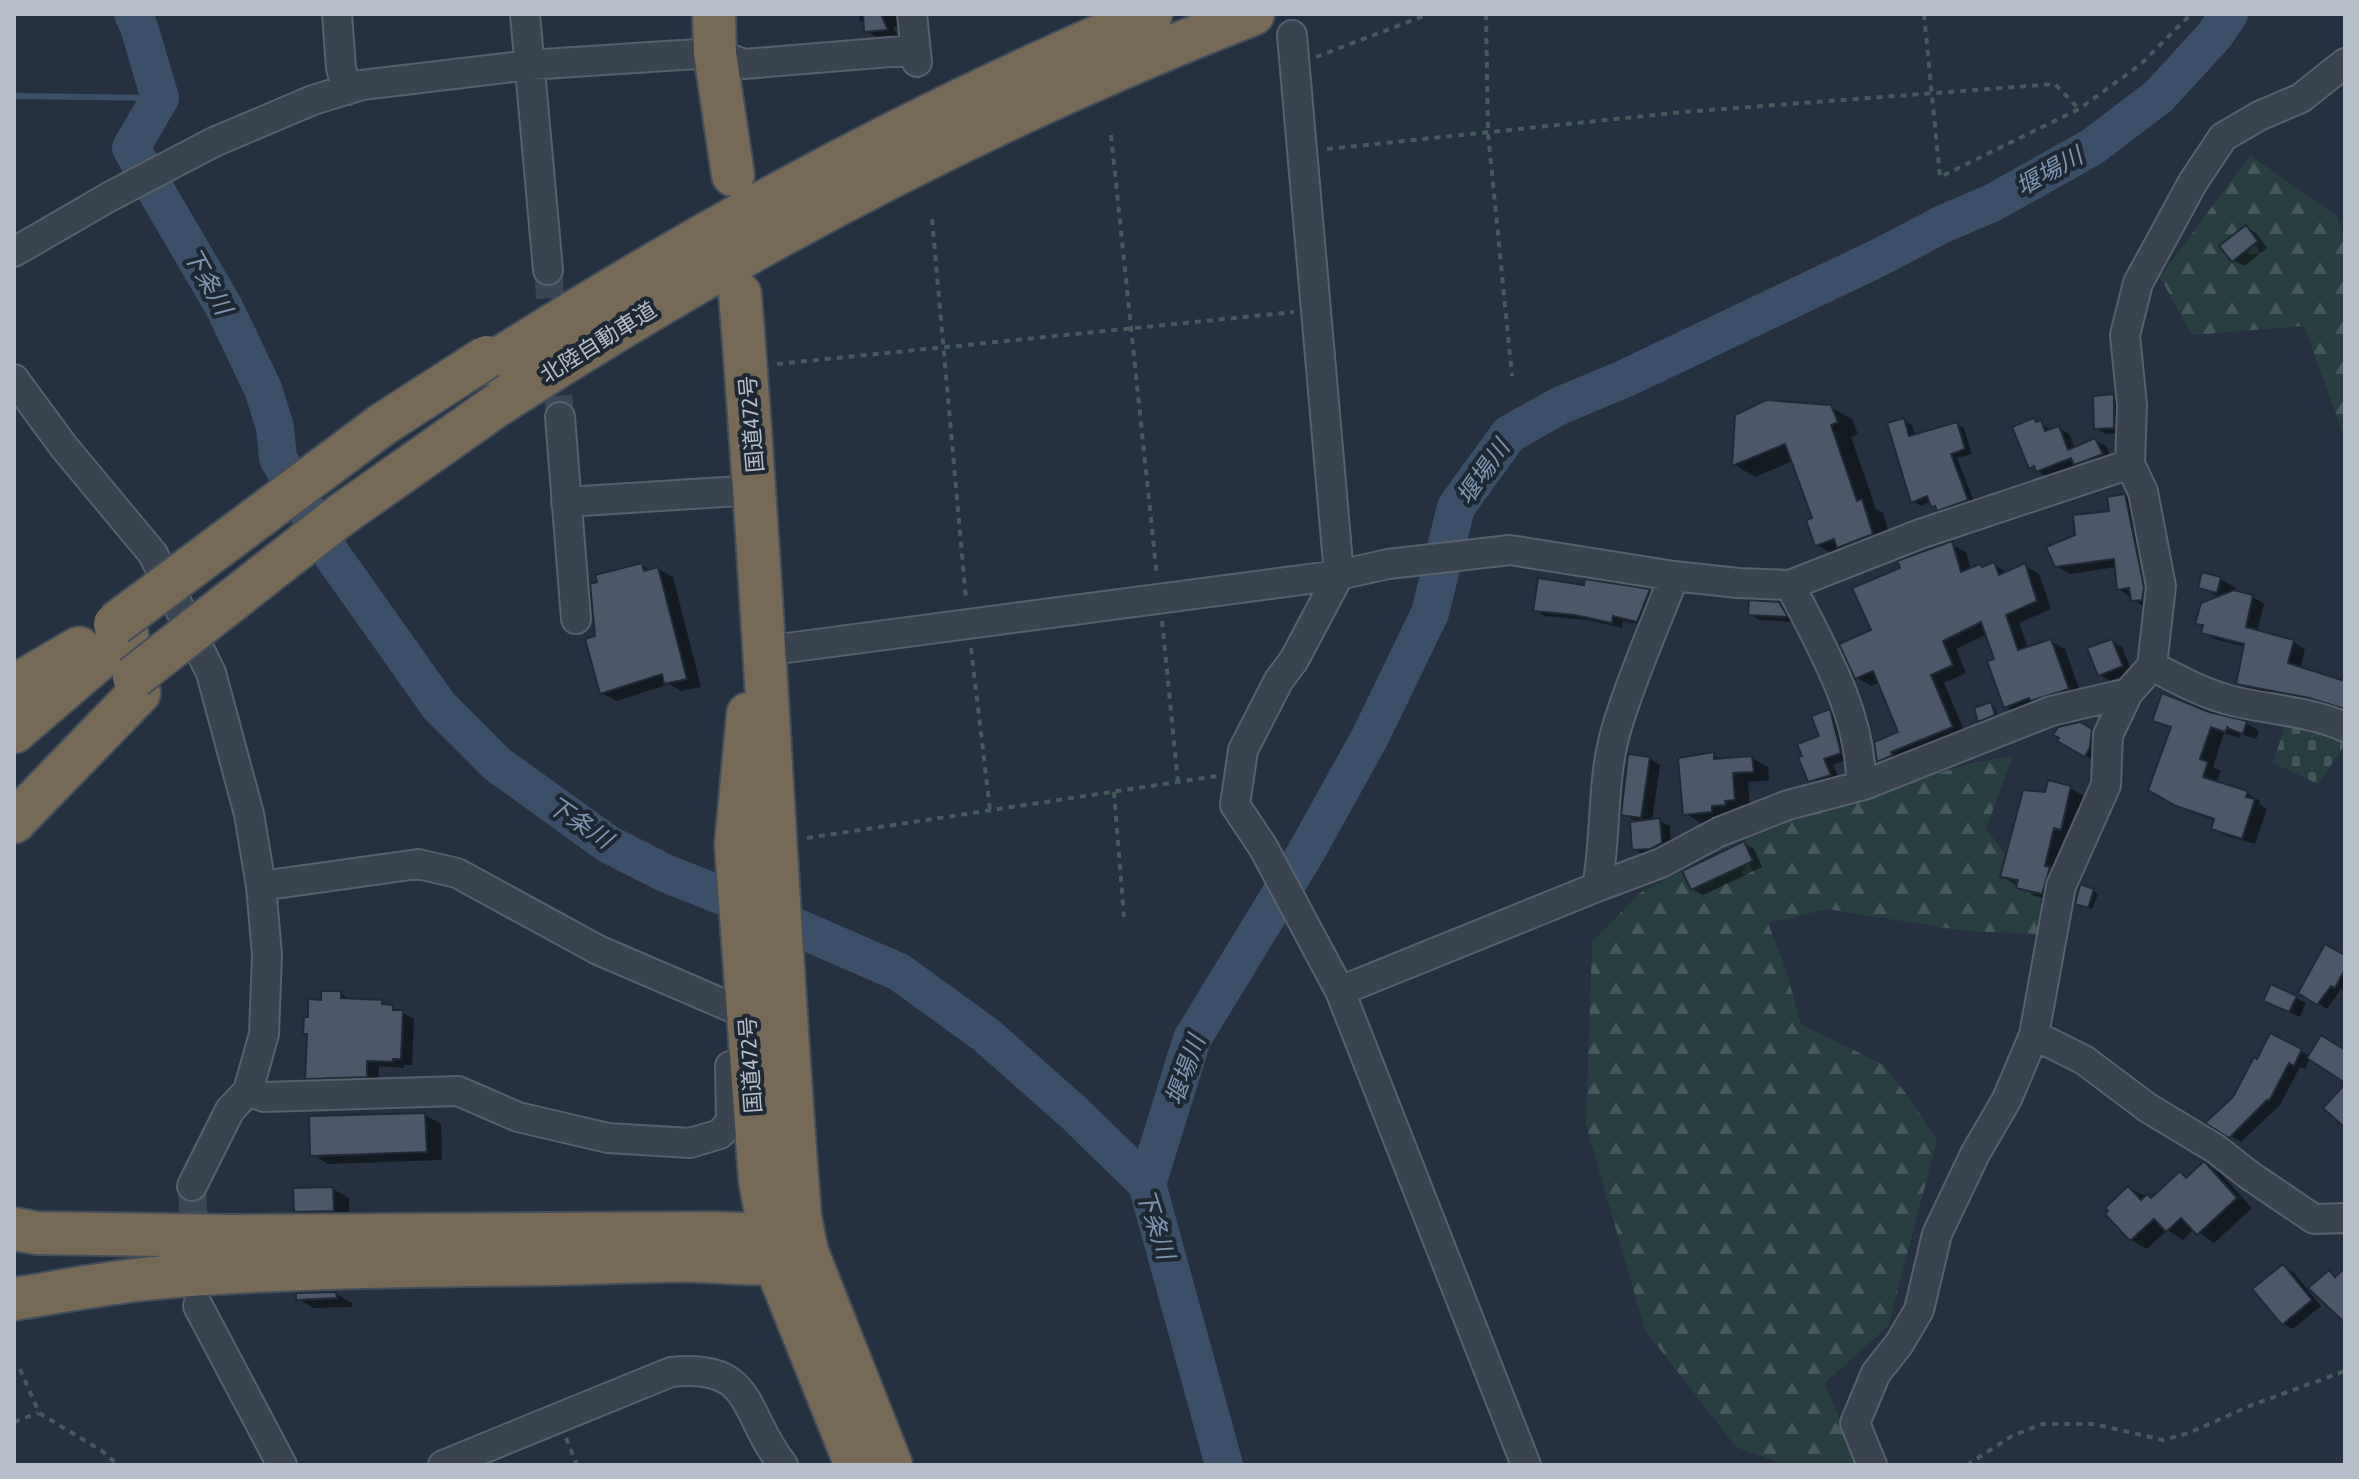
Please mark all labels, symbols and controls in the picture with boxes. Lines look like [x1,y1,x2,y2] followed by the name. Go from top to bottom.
[2011,140,2090,200] water label: 堰場川
[179,243,239,322] water label: 下条川
[535,296,661,388] street label: 北陸自動車道
[734,375,768,473] street label: 国道472号
[1451,432,1516,509] water label: 堰場川
[543,791,620,855] water label: 下条川
[734,1016,766,1114] street label: 国道472号
[1160,1029,1211,1108] water label: 堰場川
[1132,1186,1181,1265] water label: 下条川

